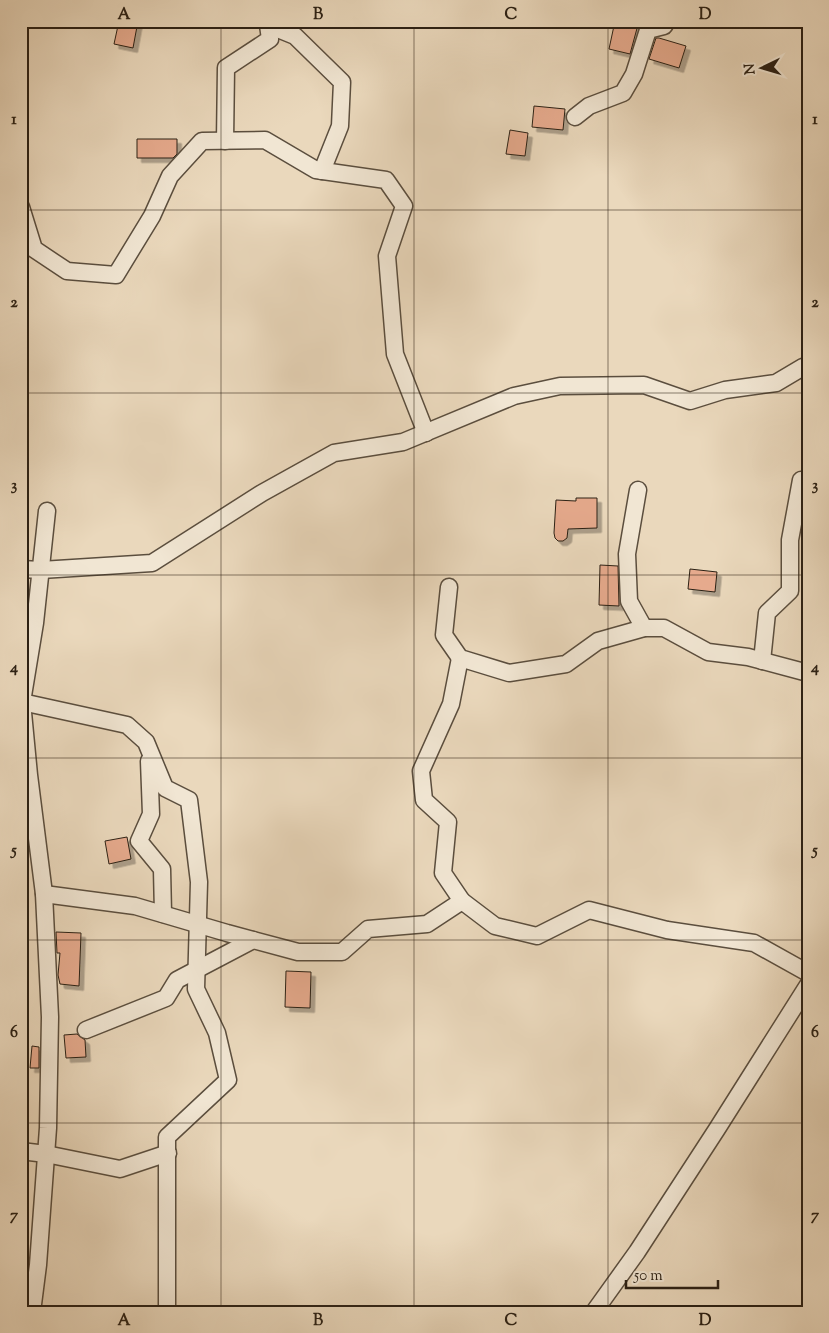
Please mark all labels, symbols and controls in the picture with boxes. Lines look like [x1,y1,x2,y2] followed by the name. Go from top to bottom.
[118,4,131,27] text: A
[313,4,323,27] text: B
[505,4,518,27] text: C
[699,4,712,27] text: D
[736,42,786,92] north arrow
[741,63,761,75] text: N
[11,109,17,132] text: 1
[812,109,818,132] text: 1
[10,292,18,315] text: 2
[811,292,819,315] text: 2
[11,475,18,498] text: 3
[812,475,819,498] text: 3
[9,657,18,680] text: 4
[810,657,819,680] text: 4
[9,840,17,863] text: 5
[810,840,818,863] text: 5
[10,1022,18,1045] text: 6
[811,1022,819,1045] text: 6
[10,1205,19,1228] text: 7
[811,1205,820,1228] text: 7
[626,1258,719,1290] scale bar
[633,1266,663,1287] text: 50 m
[118,1310,131,1333] text: A
[313,1310,323,1333] text: B
[505,1310,518,1333] text: C
[699,1310,712,1333] text: D

